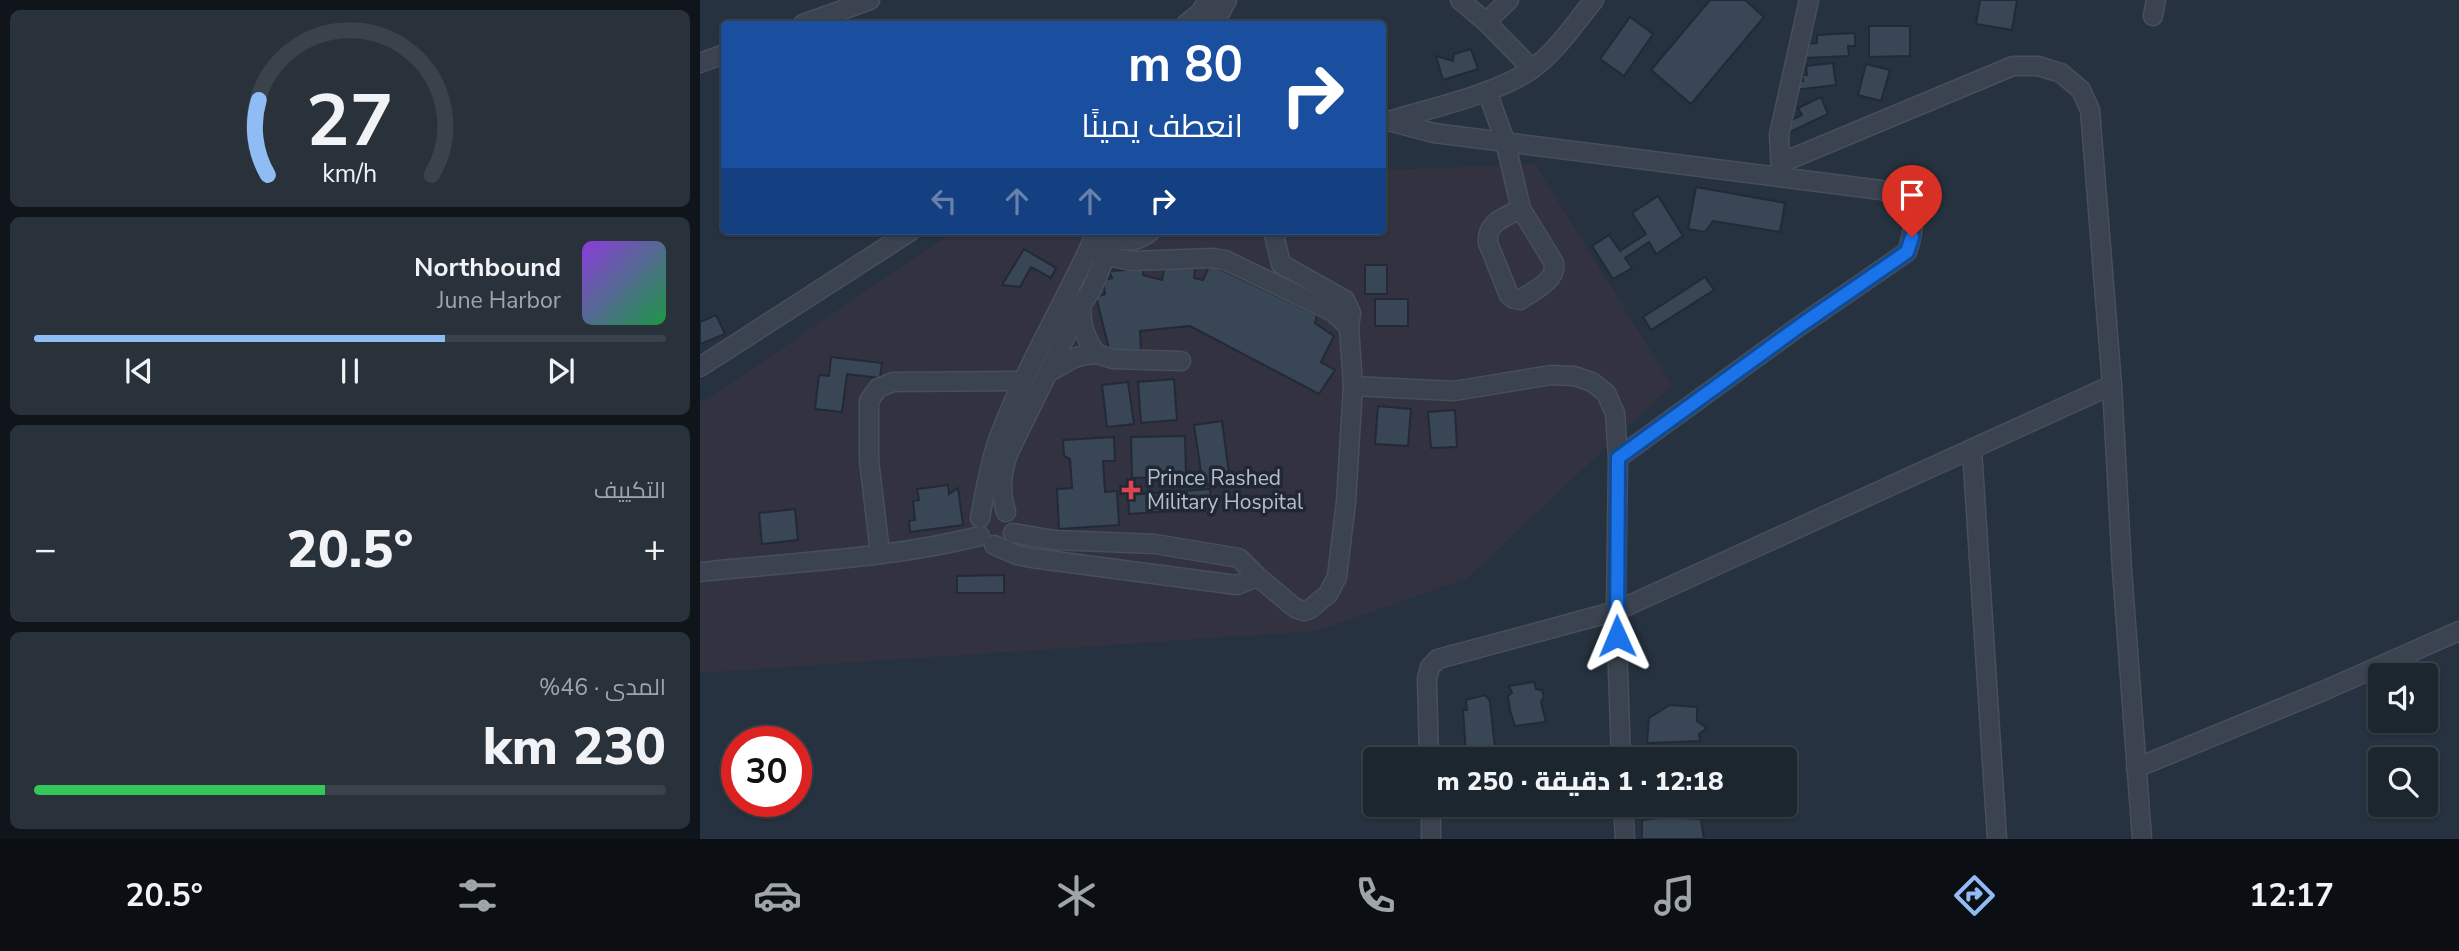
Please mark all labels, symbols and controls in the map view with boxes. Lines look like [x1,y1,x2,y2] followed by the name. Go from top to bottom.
[1128,31,1243,98] text: 80 m
[1267,49,1358,140] icon: right
[306,71,394,171] text: 27
[1081,105,1243,148] text: انعطف يمينًا
[322,156,378,190] text: km/h
[1882,165,1942,237] pin
[1893,176,1931,214] icon: arrive
[925,182,963,220] icon: left
[998,182,1036,220] icon: ahead
[1071,182,1109,220] icon: ahead
[1144,182,1182,220] icon: right
[414,250,561,285] text: Northbound
[437,285,561,316] text: June Harbor
[120,352,158,390] icon: previous
[331,352,369,390] icon: pause
[542,352,580,390] icon: next
[1147,464,1304,516] place label: Prince Rashed Military Hospital
[594,475,666,506] text: التكييف
[1121,480,1141,500] marker: Prince Rashed Military Hospital
[286,514,414,585] text: 20.5°
[34,524,57,575] text: −
[643,524,666,575] text: +
[1580,599,1654,673] position arrow
[2368,663,2438,817] map controls
[2368,663,2438,733] button: sound
[539,672,666,703] text: المدى · 46%
[483,711,666,782] text: 230 km
[721,726,812,817] speed limit sign: 30
[2368,747,2438,817] button: search
[1436,764,1724,799] text: 12:18 · 1 دقيقة · 250 m
[453,871,502,920] icon: filters
[753,871,802,920] icon: car
[1052,871,1101,920] icon: climate
[1351,871,1400,920] icon: phone
[1650,871,1699,920] icon: music
[1950,871,1999,920] icon: directions
[125,874,203,917] text: 20.5°
[2249,874,2334,917] text: 12:17

